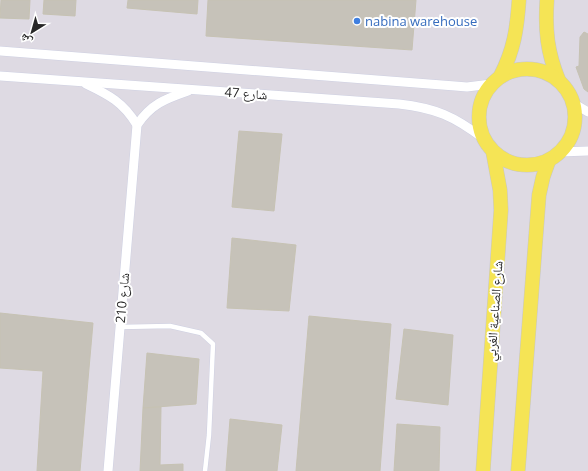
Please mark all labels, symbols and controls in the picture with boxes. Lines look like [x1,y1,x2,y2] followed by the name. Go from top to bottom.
[12,12,52,52] north arrow
[365,12,477,30] place label: nabina warehouse
[352,16,362,26] marker: nabina warehouse
[16,30,35,50] text: ش
[224,83,268,104] street label: شارع 47
[482,260,509,362] street label: شارع الصناعية الغربي
[111,272,134,324] street label: شارع 210

